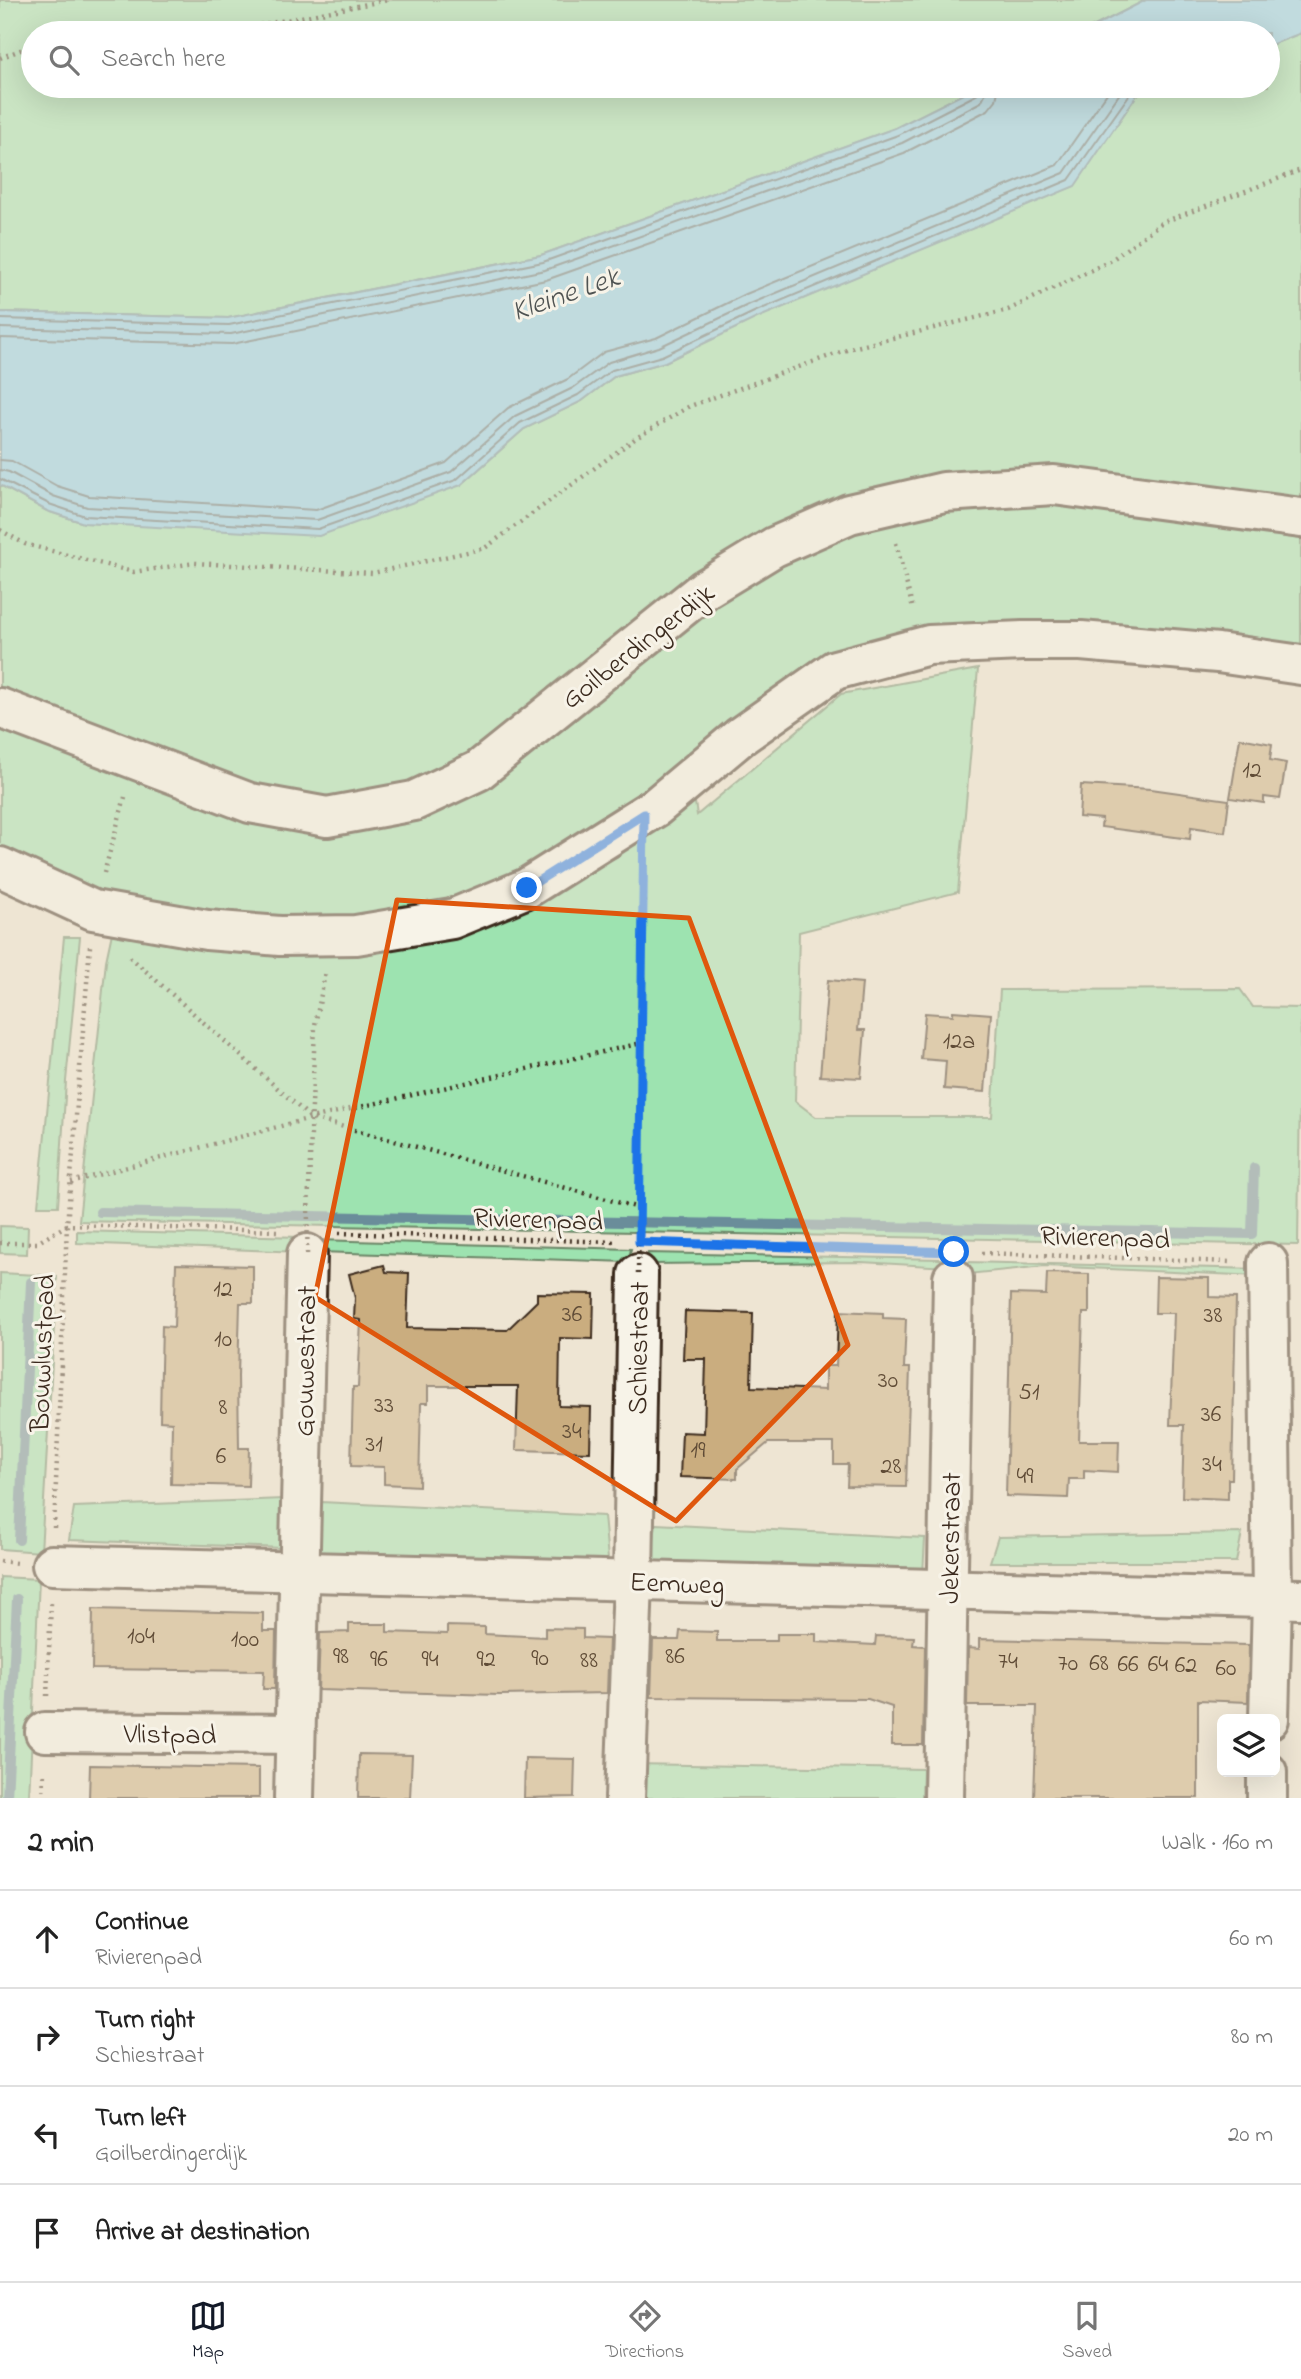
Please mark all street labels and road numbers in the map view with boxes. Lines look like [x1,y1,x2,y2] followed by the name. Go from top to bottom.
[554,574,725,721] street label: Goilberdingerdijk
[472,1199,604,1244] street label: Rivierenpad
[1039,1217,1171,1262] street label: Rivierenpad
[21,1273,68,1434] street label: Bouwlustpad
[619,1281,662,1415] street label: Schiestraat
[286,1285,329,1437] street label: Gouwestraat
[931,1472,974,1604] street label: Jekerstraat
[629,1563,725,1608] street label: Eemweg
[122,1715,217,1758] street label: Vlistpad

